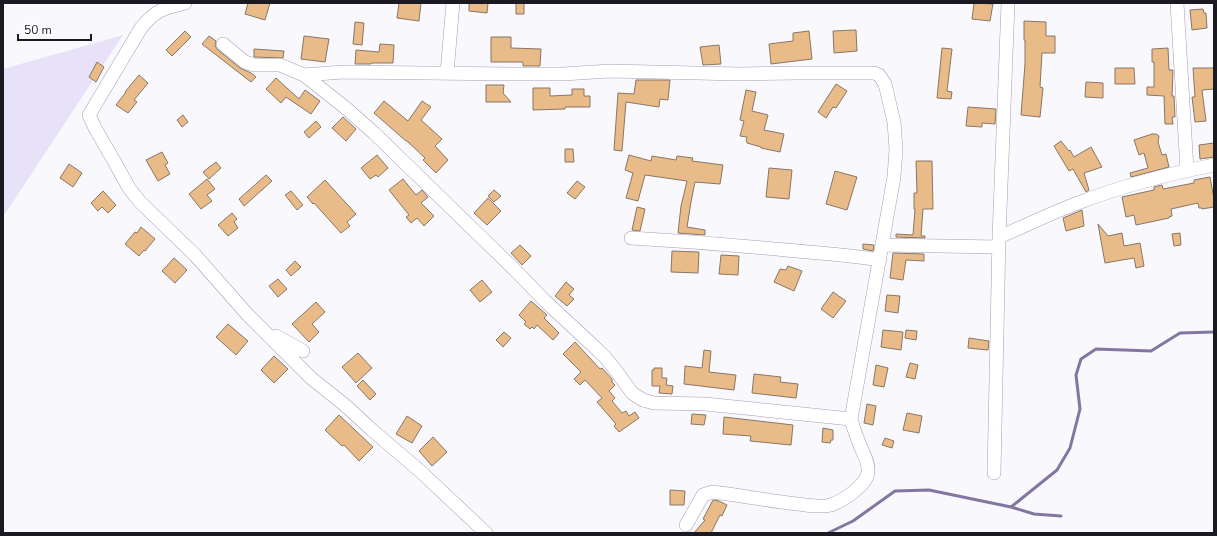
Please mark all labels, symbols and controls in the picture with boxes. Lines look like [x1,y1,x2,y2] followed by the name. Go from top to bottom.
[18,16,91,42] scale bar
[24,22,52,38] text: 50 m

